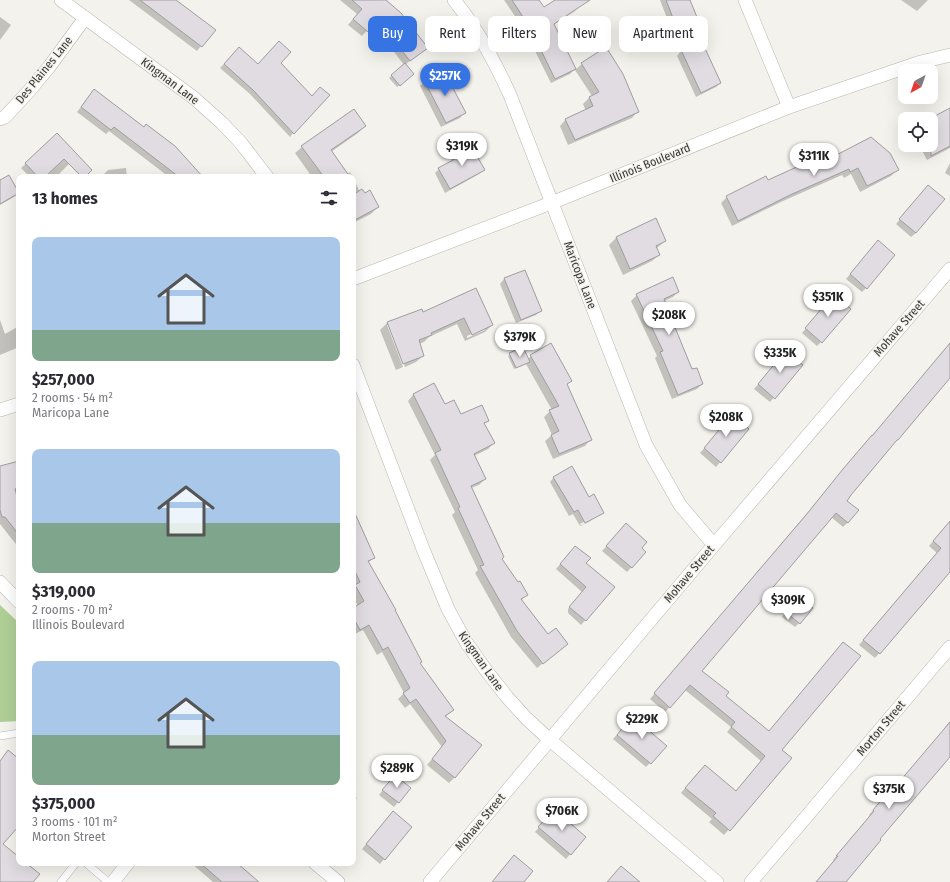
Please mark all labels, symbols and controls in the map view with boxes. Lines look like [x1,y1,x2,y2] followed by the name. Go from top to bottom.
[368,16,417,52] chip: Buy
[425,16,480,52] chip: Rent
[488,16,550,52] chip: Filters
[558,16,611,52] chip: New
[619,16,708,52] chip: Apartment
[13,33,75,106] street label: Des Plaines Lane
[138,55,202,107] street label: Kingman Lane
[417,63,473,97] pin: $257K
[898,64,938,104] north arrow
[898,64,938,152] map controls
[429,68,461,83] text: $257K
[898,112,938,152] button: locate
[434,133,490,167] pin: $319K
[446,138,478,153] text: $319K
[608,140,692,186] street label: Illinois Boulevard
[786,143,842,177] pin: $311K
[799,148,829,163] text: $311K
[318,187,340,209] icon: filters
[32,188,98,209] text: 13 homes
[561,239,599,311] street label: Maricopa Lane
[150,263,222,335] icon: home
[800,284,856,318] pin: $351K
[812,289,844,304] text: $351K
[871,297,927,359] street label: Mohave Street
[641,302,697,336] pin: $208K
[652,307,686,322] text: $208K
[492,324,548,358] pin: $379K
[504,329,536,344] text: $379K
[752,340,808,374] pin: $335K
[764,345,796,360] text: $335K
[32,369,95,390] text: $257,000
[32,390,113,405] text: 2 rooms · 54 m²
[698,404,754,438] pin: $208K
[32,405,109,420] text: Maricopa Lane
[709,409,743,424] text: $208K
[150,475,222,547] icon: home
[661,542,717,605] street label: Mohave Street
[32,581,96,602] text: $319,000
[760,587,816,621] pin: $309K
[771,592,805,607] text: $309K
[32,602,113,617] text: 2 rooms · 70 m²
[32,617,125,632] text: Illinois Boulevard
[455,629,507,693] street label: Kingman Lane
[150,687,222,759] icon: home
[854,697,908,758] street label: Morton Street
[614,706,670,740] pin: $229K
[626,711,658,726] text: $229K
[369,755,425,789] pin: $289K
[380,760,414,775] text: $289K
[861,776,917,810] pin: $375K
[873,781,905,796] text: $375K
[452,790,508,853] street label: Mohave Street
[32,793,95,814] text: $375,000
[534,798,590,832] pin: $706K
[545,803,579,818] text: $706K
[32,814,117,829] text: 3 rooms · 101 m²
[32,829,105,844] text: Morton Street

